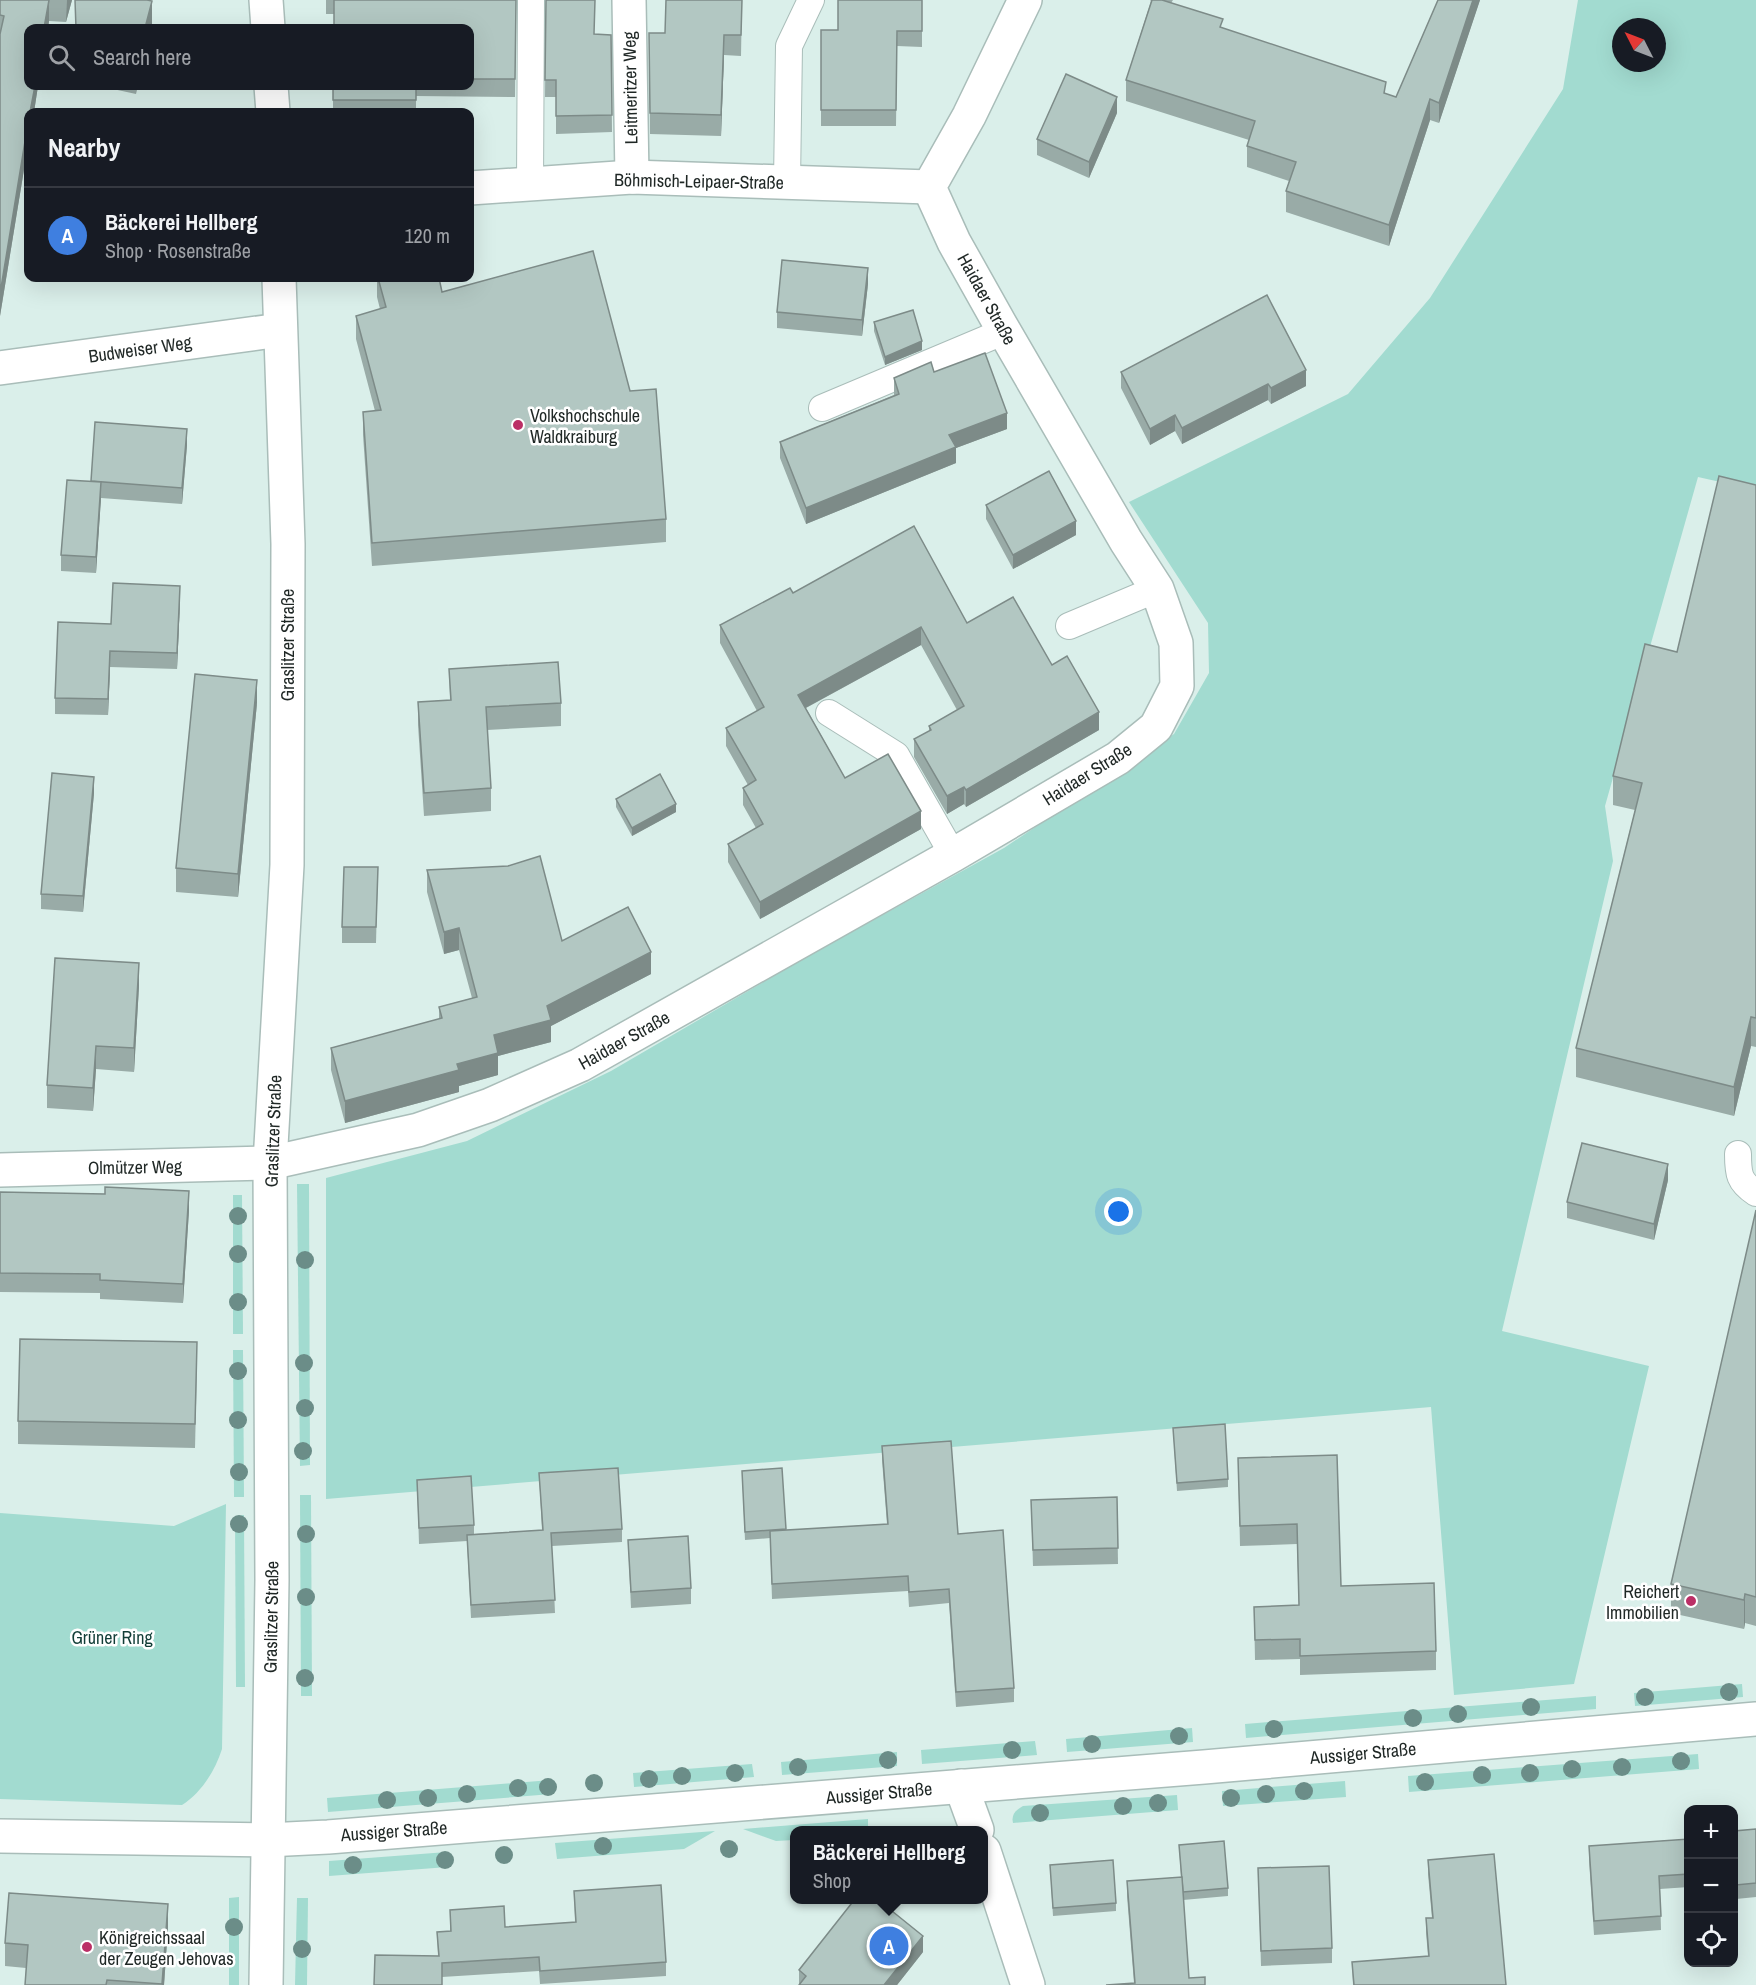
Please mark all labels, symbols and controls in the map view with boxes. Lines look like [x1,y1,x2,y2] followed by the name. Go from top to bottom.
[1612,18,1666,72] north arrow
[24,24,474,90] search box
[617,31,643,145] street label: Leitmeritzer Weg
[45,41,78,74] icon: search
[93,42,191,72] text: Search here
[48,130,120,165] text: Nearby
[614,167,784,195] street label: Böhmisch-Leipaer-Straße
[105,207,257,237] text: Bäckerei Hellberg
[62,222,73,249] text: A
[404,222,450,249] text: 120 m
[105,237,251,264] text: Shop · Rosenstraße
[952,249,1022,349] street label: Haidaer Straße
[87,329,194,369] street label: Budweiser Weg
[530,403,640,449] place label: Volkshochschule Waldkraiburg
[511,418,525,432] marker: Volkshochschule Waldkraiburg
[275,589,300,701] street label: Graslitzer Straße
[1038,737,1136,811] street label: Haidaer Straße
[574,1005,674,1075] street label: Haidaer Straße
[259,1074,287,1188] street label: Graslitzer Straße
[88,1154,183,1180] street label: Olmützer Weg
[1104,1197,1133,1226] your location
[258,1561,284,1673] street label: Graslitzer Straße
[1606,1579,1679,1625] place label: Reichert Immobilien
[1684,1594,1698,1608] marker: Reichert Immobilien
[71,1625,153,1650] park label: Grüner Ring
[1308,1736,1417,1770] street label: Aussiger Straße
[824,1776,933,1810] street label: Aussiger Straße
[1684,1805,1738,1967] map controls
[1684,1805,1738,1859] button: +
[339,1815,448,1847] street label: Aussiger Straße
[790,1826,988,1904] popup
[813,1837,965,1867] text: Bäckerei Hellberg
[1684,1859,1738,1913] button: −
[813,1867,851,1894] text: Shop
[1684,1913,1738,1967] button: locate
[870,1924,908,1968] pin: A
[99,1925,234,1971] place label: Königreichssaal der Zeugen Jehovas
[80,1940,94,1954] marker: Königreichssaal der Zeugen Jehovas

